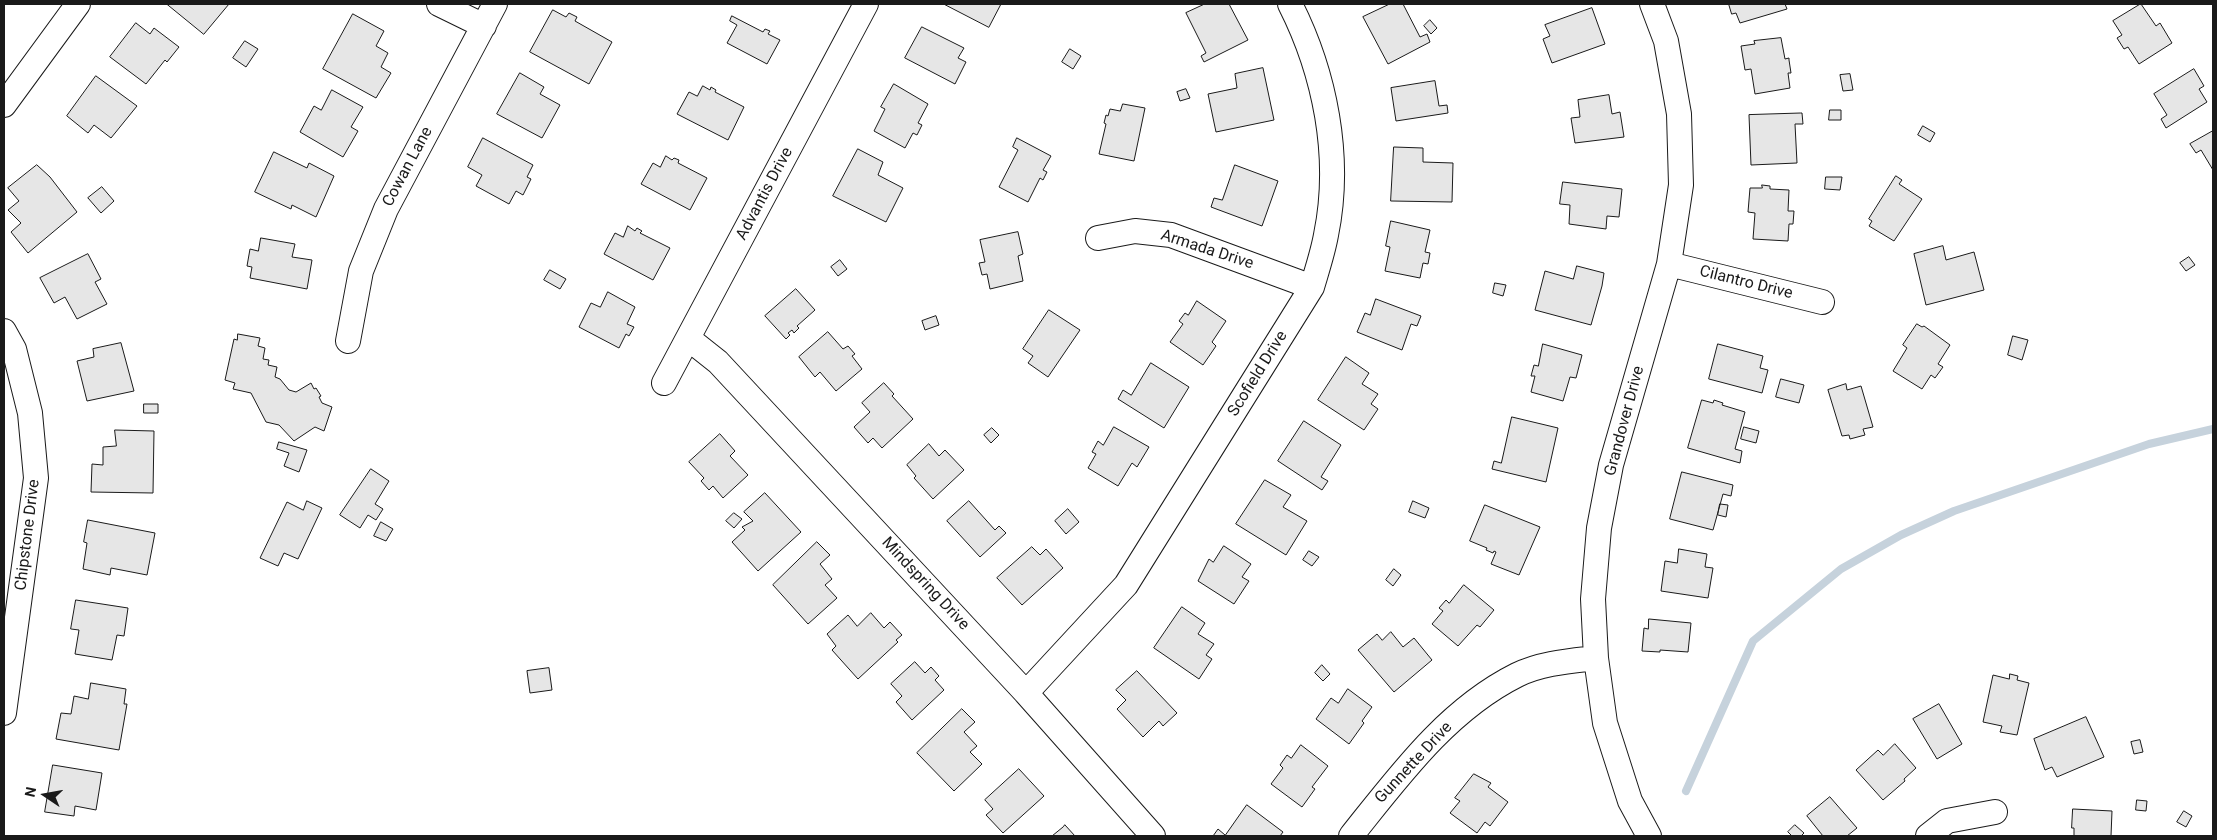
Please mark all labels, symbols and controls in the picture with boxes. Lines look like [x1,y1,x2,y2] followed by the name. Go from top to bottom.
[379,124,437,210] street label: Cowan Lane
[733,144,797,244] street label: Advantis Drive
[1158,226,1256,274] street label: Armada Drive
[1697,262,1795,304] street label: Cilantro Drive
[1224,328,1292,420] street label: Scofield Drive
[1601,364,1649,478] street label: Grandover Drive
[12,478,44,592] street label: Chipstone Drive
[877,534,973,634] street label: Mindspring Drive
[1371,718,1457,808] street label: Gunnette Drive
[20,770,70,820] north arrow
[21,785,39,798] text: N

